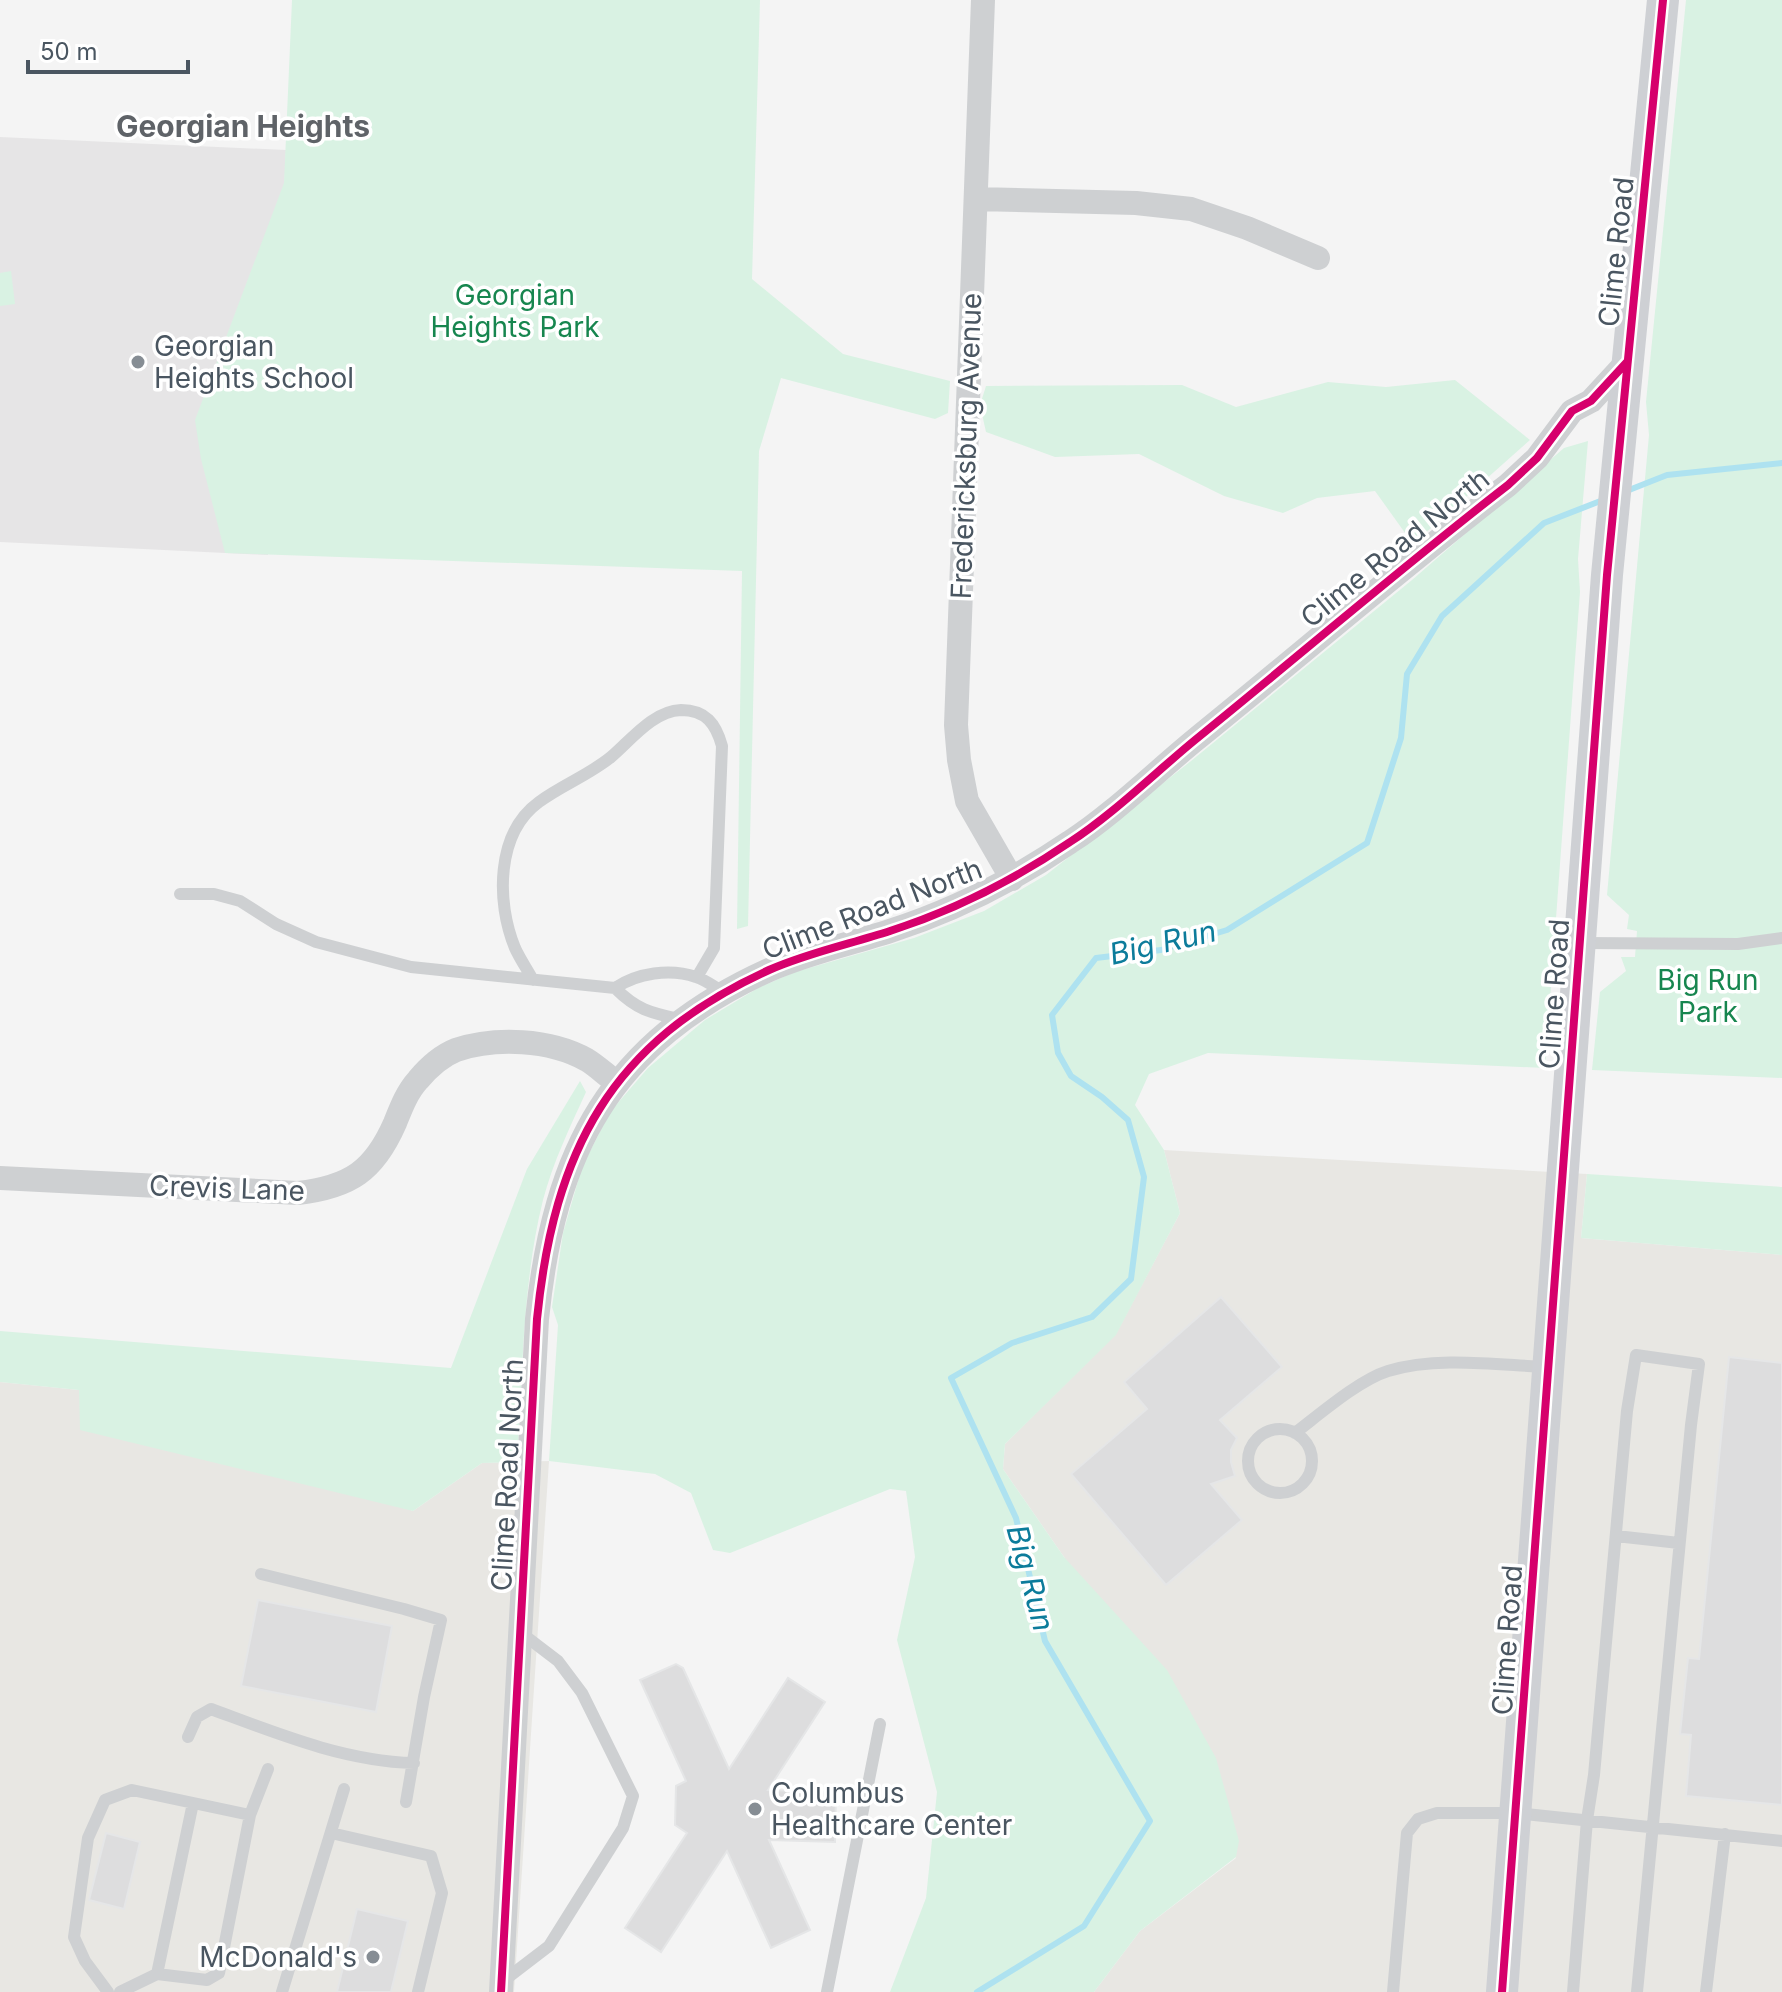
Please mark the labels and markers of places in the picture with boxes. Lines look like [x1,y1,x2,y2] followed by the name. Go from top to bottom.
[154,329,354,395] place label: Georgian Heights School
[129,353,147,371] marker: Georgian Heights School
[771,1776,1012,1842] place label: Columbus Healthcare Center
[746,1800,764,1818] marker: Columbus Healthcare Center
[199,1940,357,1974] place label: McDonald's
[364,1948,382,1966] marker: McDonald's

